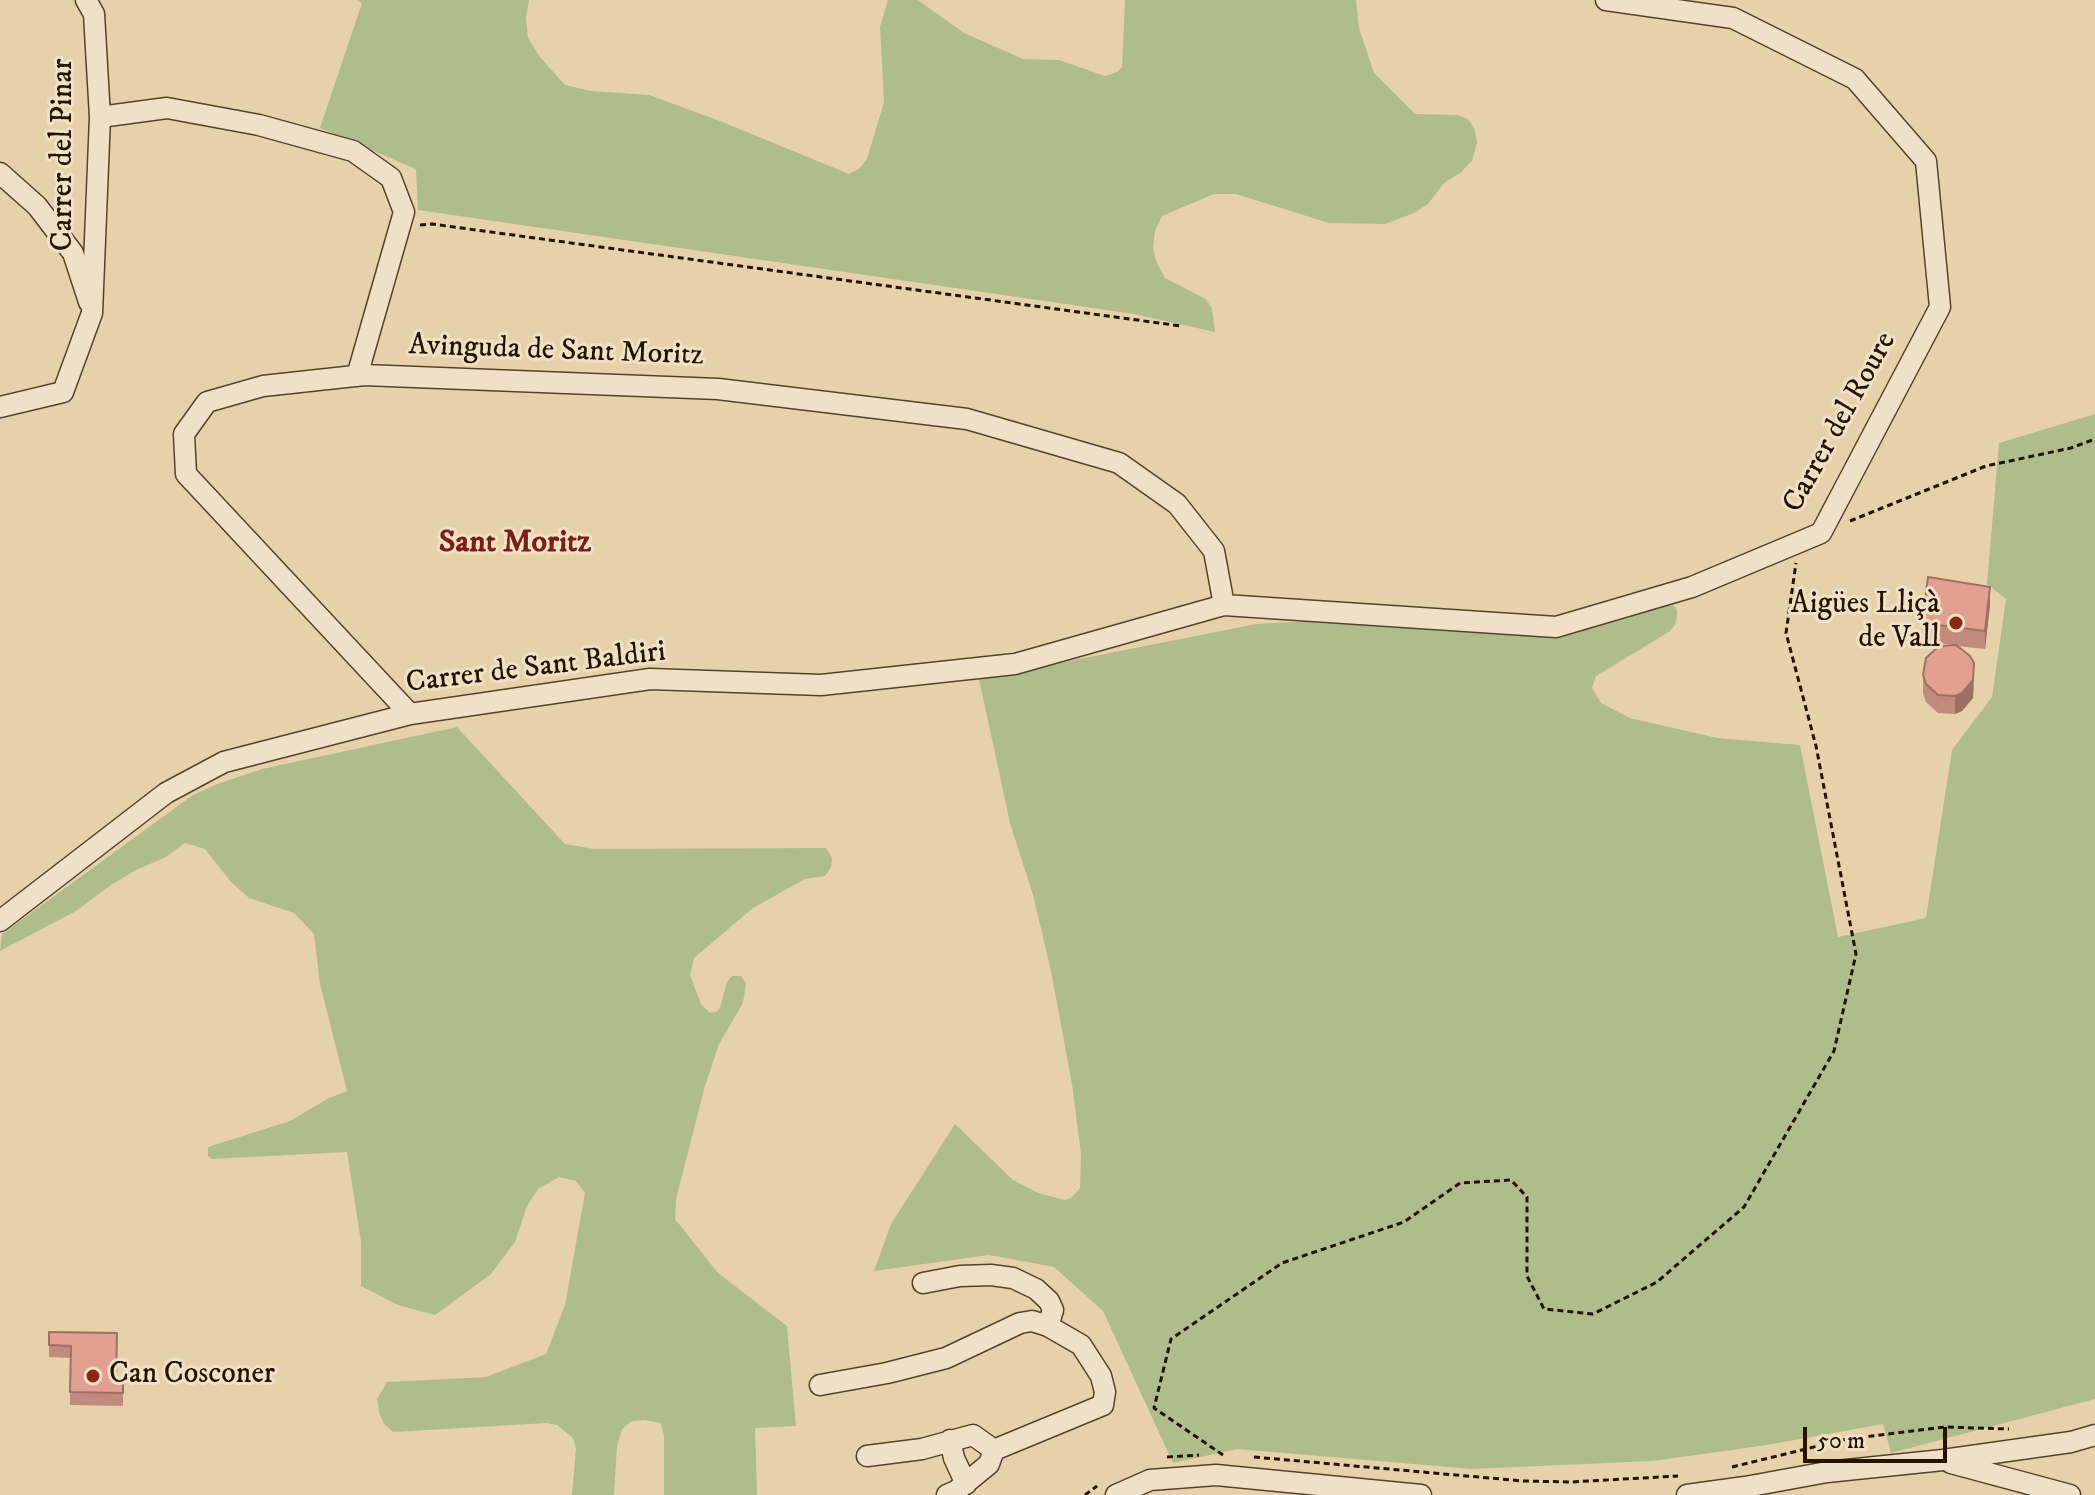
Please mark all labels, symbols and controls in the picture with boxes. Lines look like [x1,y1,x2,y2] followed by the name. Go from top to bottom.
[47,59,83,251] street label: Carrer del Pinar
[1777,327,1905,519] street label: Carrer del Roure
[408,329,704,375] street label: Avinguda de Sant Moritz
[439,525,591,563] district label: Sant Moritz
[1791,588,1940,658] place label: Aigües Lliçà de Vall
[1947,614,1965,632] marker: Aigües Lliçà de Vall
[404,635,668,703] street label: Carrer de Sant Baldiri
[109,1358,275,1394] place label: Can Cosconer
[84,1367,102,1385] marker: Can Cosconer
[1807,1411,1951,1461] scale bar
[1817,1426,1865,1456] text: 50 m

